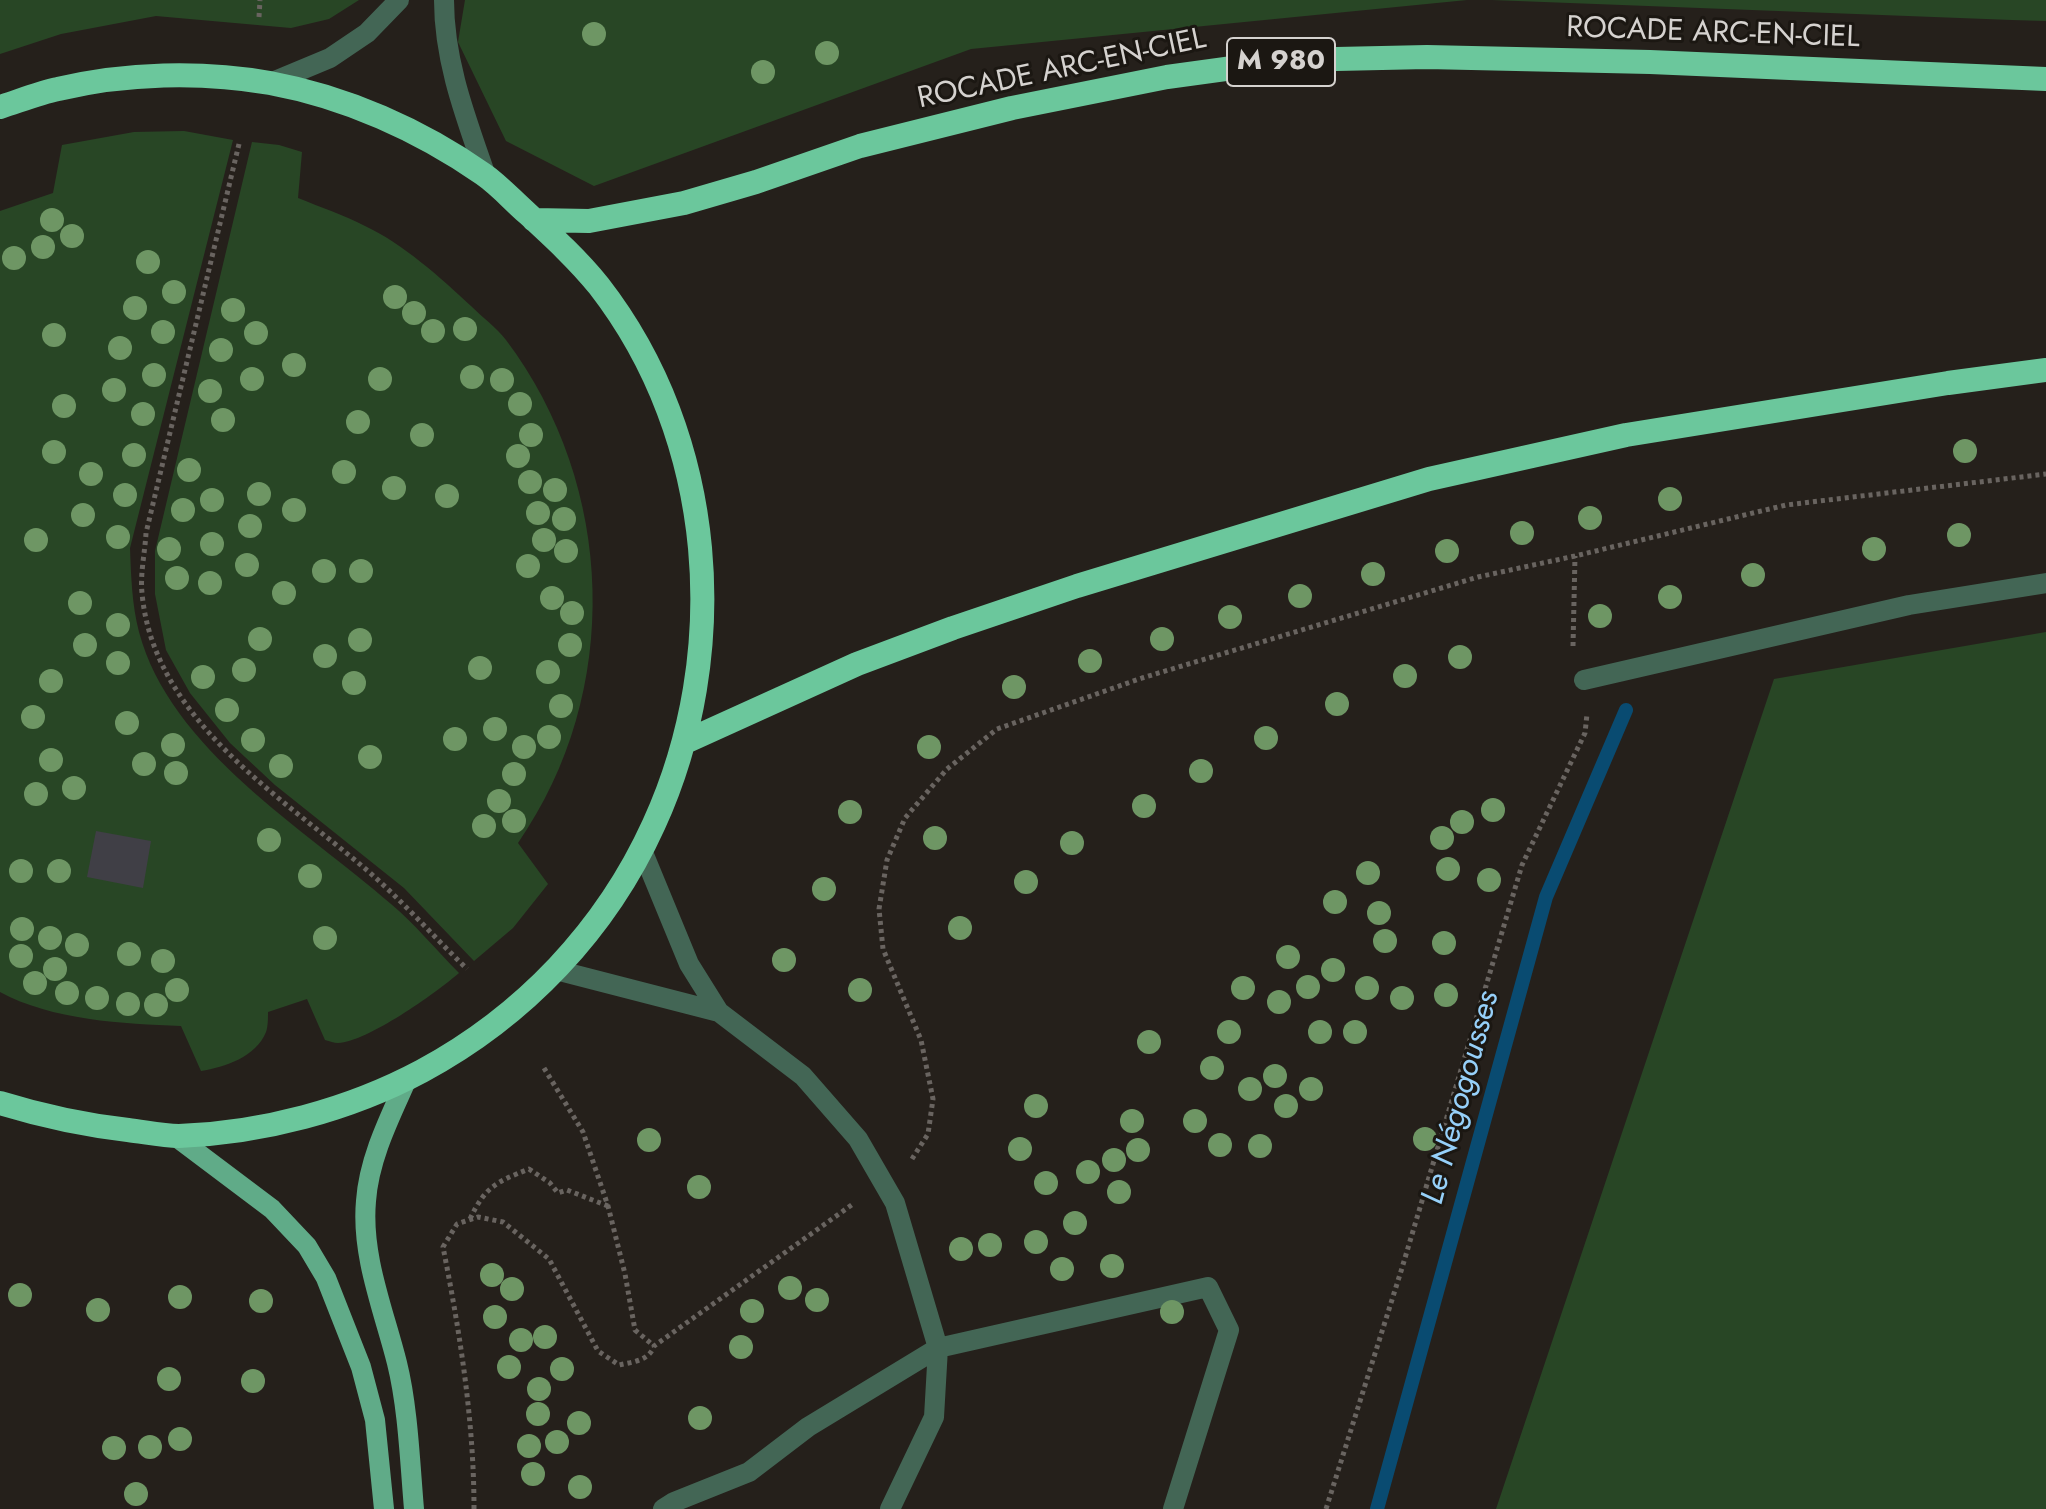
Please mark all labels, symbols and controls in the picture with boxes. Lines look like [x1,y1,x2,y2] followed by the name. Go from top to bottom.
[1566,11,1860,57] street label: ROCADE ARC-EN-CIEL
[915,22,1209,118] street label: ROCADE ARC-EN-CIEL
[1227,38,1335,86] road number: M 980
[1415,987,1509,1209] water label: Le Négogousses

